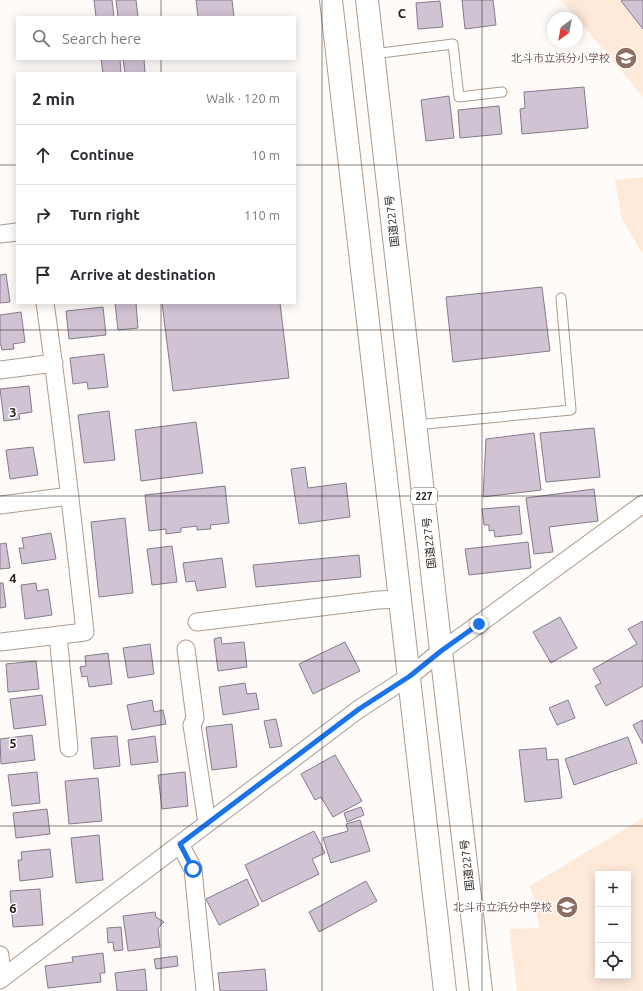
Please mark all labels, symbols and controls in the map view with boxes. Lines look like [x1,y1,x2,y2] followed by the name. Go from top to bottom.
[398,6,407,20] text: C
[547,12,583,48] north arrow
[16,16,296,60] search box
[30,27,52,49] icon: search
[62,30,141,47] text: Search here
[613,45,639,71] school or university icon: 北斗市立浜分小学校
[511,52,610,64] place label: 北斗市立浜分小学校
[32,89,75,108] text: 2 min
[206,91,280,105] text: Walk · 120 m
[32,144,54,166] icon: ahead
[70,146,134,163] text: Continue
[251,148,280,162] text: 10 m
[383,195,401,247] street label: 国道227号
[32,204,54,226] icon: right
[70,206,140,223] text: Turn right
[244,208,280,222] text: 110 m
[32,264,54,286] icon: arrive
[70,266,216,283] text: Arrive at destination
[9,405,17,419] text: 3
[411,488,437,504] road number: 227
[420,517,438,569] street label: 国道227号
[9,571,17,585] text: 4
[470,615,488,633] route end
[9,736,17,750] text: 5
[458,839,476,891] street label: 国道227号
[184,860,202,878] route start
[595,871,631,979] map controls
[595,871,631,907] button: +
[554,894,580,920] school or university icon: 北斗市立浜分中学校
[9,901,17,915] text: 6
[453,901,552,913] place label: 北斗市立浜分中学校
[595,907,631,943] button: −
[595,943,631,979] button: locate

